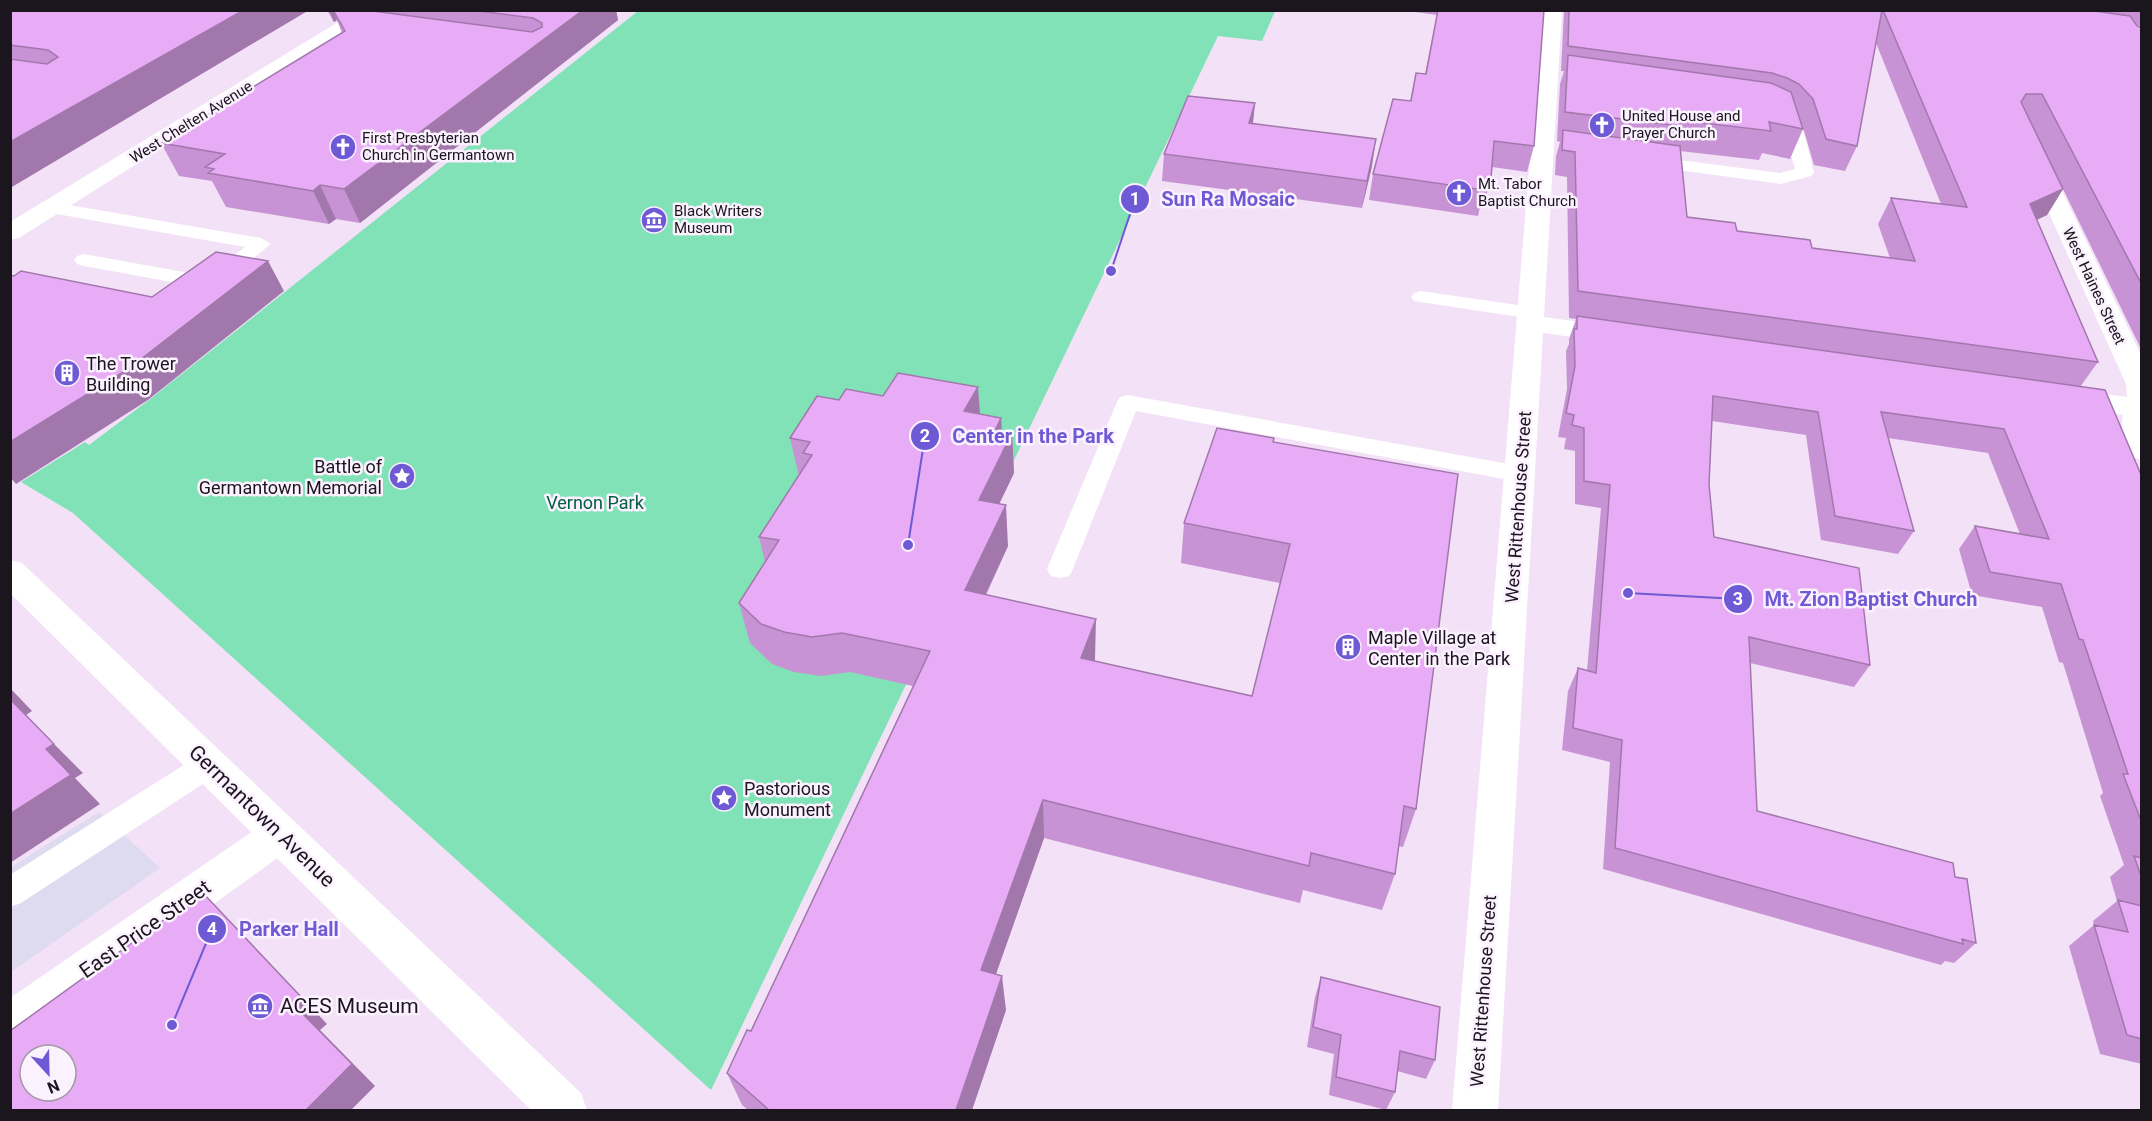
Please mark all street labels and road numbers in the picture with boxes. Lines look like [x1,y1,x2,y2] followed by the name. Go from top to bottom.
[126,77,256,167] street label: West Chelten Avenue
[2059,225,2129,348] street label: West Haines Street
[1501,410,1535,604] street label: West Rittenhouse Street
[184,740,340,892] street label: Germantown Avenue
[75,875,215,983] street label: East Price Street
[1466,894,1500,1088] street label: West Rittenhouse Street

